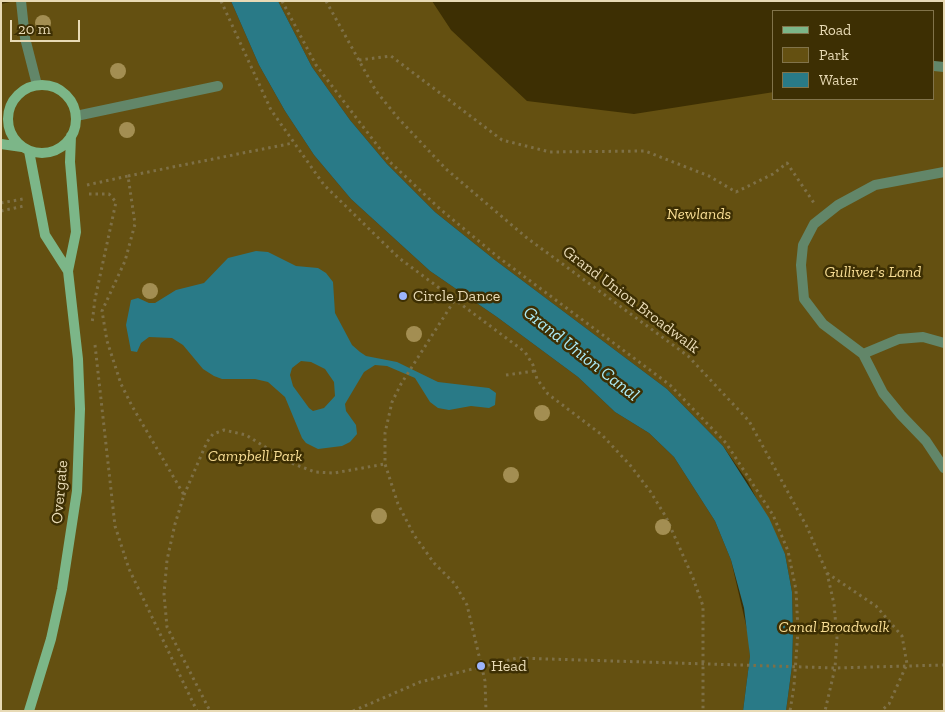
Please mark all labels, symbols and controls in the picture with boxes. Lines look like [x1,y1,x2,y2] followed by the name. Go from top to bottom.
[12,10,82,42] scale bar
[772,10,935,100] legend
[18,20,51,38] text: 20 m
[819,21,851,39] text: Road
[819,46,849,64] text: Park
[819,71,859,89] text: Water
[667,204,731,224] park label: Newlands
[559,242,703,358] street label: Grand Union Broadwalk
[824,262,922,282] park label: Gulliver's Land
[413,286,500,306] place label: Circle Dance
[397,290,409,302] marker: Circle Dance
[519,302,643,406] water label: Grand Union Canal
[208,446,302,466] park label: Campbell Park
[48,459,72,525] street label: Overgate
[778,617,890,637] park label: Canal Broadwalk
[491,656,527,676] place label: Head
[475,660,487,672] marker: Head

